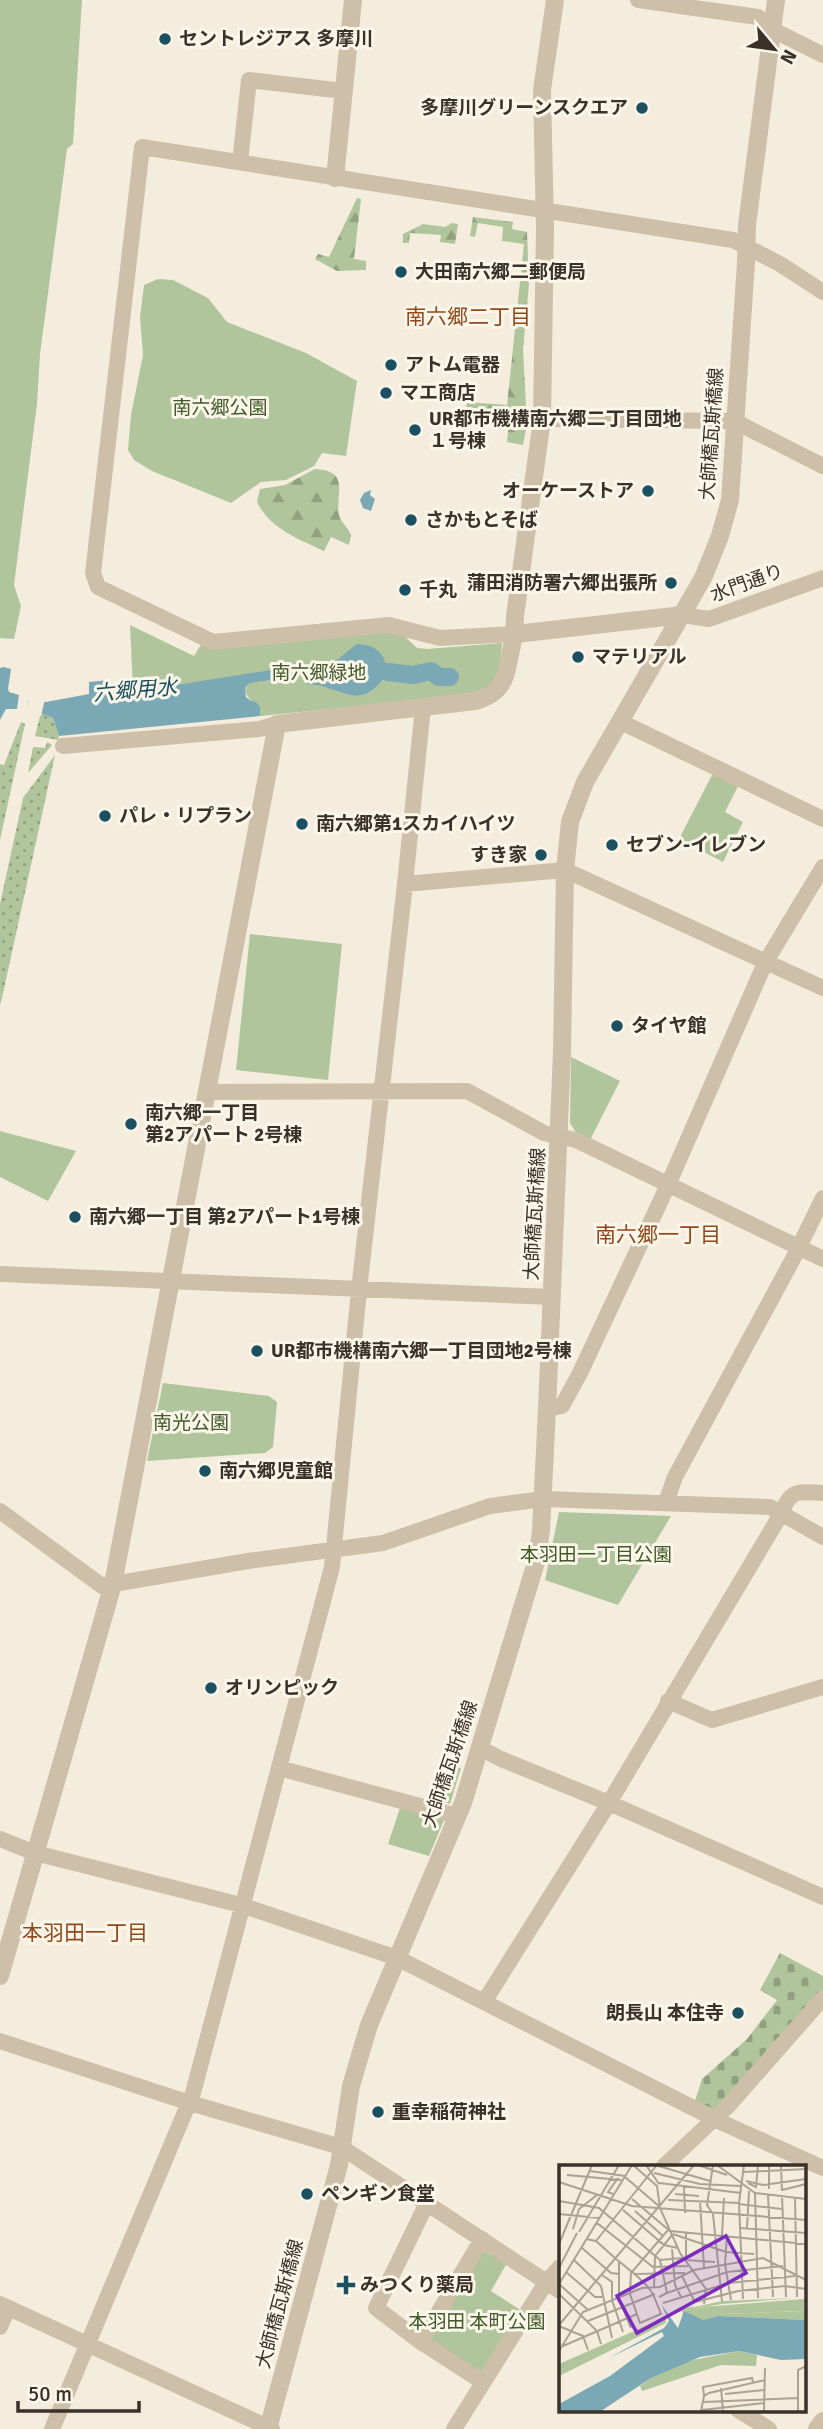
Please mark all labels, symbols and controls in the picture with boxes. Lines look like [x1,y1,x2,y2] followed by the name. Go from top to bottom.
[739,14,809,84] north arrow
[179,27,373,51] place label: セントレジアス 多摩川
[157,31,173,47] marker: セントレジアス 多摩川
[774,45,802,68] text: N
[420,96,628,120] place label: 多摩川グリーンスクエア
[634,100,650,116] marker: 多摩川グリーンスクエア
[415,260,586,284] place label: 大田南六郷二郵便局
[393,264,409,280] marker: 大田南六郷二郵便局
[405,304,531,330] district label: 南六郷二丁目
[405,353,500,377] place label: アトム電器
[383,357,399,373] marker: アトム電器
[695,367,729,501] street label: 大師橋瓦斯橋線
[400,381,476,405] place label: マエ商店
[378,385,394,401] marker: マエ商店
[172,396,268,420] park label: 南六郷公園
[429,407,681,453] place label: UR都市機構南六郷二丁目団地 １号棟
[407,422,423,438] marker: UR都市機構南六郷二丁目団地 １号棟
[502,479,634,503] place label: オーケーストア
[640,483,656,499] marker: オーケーストア
[425,508,538,532] place label: さかもとそば
[403,512,419,528] marker: さかもとそば
[707,559,787,607] street label: 水門通り
[467,571,657,595] place label: 蒲田消防署六郷出張所
[663,575,679,591] marker: 蒲田消防署六郷出張所
[419,578,457,602] place label: 千丸
[397,582,413,598] marker: 千丸
[592,645,687,669] place label: マテリアル
[570,649,586,665] marker: マテリアル
[271,661,367,685] park label: 南六郷緑地
[92,673,180,707] water label: 六郷用水
[119,804,252,828] place label: パレ・リプラン
[97,808,113,824] marker: パレ・リプラン
[316,812,516,836] place label: 南六郷第1スカイハイツ
[294,816,310,832] marker: 南六郷第1スカイハイツ
[626,833,766,857] place label: セブン-イレブン
[604,837,620,853] marker: セブン-イレブン
[470,843,527,867] place label: すき家
[533,847,549,863] marker: すき家
[631,1014,706,1038] place label: タイヤ館
[609,1018,625,1034] marker: タイヤ館
[145,1101,302,1147] place label: 南六郷一丁目 第2アパート 2号棟
[123,1116,139,1132] marker: 南六郷一丁目 第2アパート 2号棟
[520,1147,550,1281] street label: 大師橋瓦斯橋線
[89,1205,360,1229] place label: 南六郷一丁目 第2アパート1号棟
[67,1209,83,1225] marker: 南六郷一丁目 第2アパート1号棟
[595,1222,721,1248] district label: 南六郷一丁目
[271,1339,572,1363] place label: UR都市機構南六郷一丁目団地2号棟
[249,1343,265,1359] marker: UR都市機構南六郷一丁目団地2号棟
[153,1411,229,1435] park label: 南光公園
[219,1459,333,1483] place label: 南六郷児童館
[197,1463,213,1479] marker: 南六郷児童館
[520,1543,672,1567] park label: 本羽田一丁目公園
[225,1676,339,1700] place label: オリンピック
[203,1680,219,1696] marker: オリンピック
[417,1697,483,1831] street label: 大師橋瓦斯橋線
[22,1920,148,1946] district label: 本羽田一丁目
[606,2001,724,2025] place label: 朗長山 本住寺
[730,2005,746,2021] marker: 朗長山 本住寺
[392,2100,506,2124] place label: 重幸稲荷神社
[370,2104,386,2120] marker: 重幸稲荷神社
[559,2165,806,2412] inset map
[321,2182,435,2206] place label: ペンギン食堂
[299,2186,315,2202] marker: ペンギン食堂
[251,2237,309,2371] street label: 大師橋瓦斯橋線
[360,2273,474,2297] place label: みつくり薬局
[338,2277,354,2293] marker: みつくり薬局
[408,2310,546,2334] park label: 本羽田 本町公園
[18,2370,138,2414] scale bar
[28,2381,72,2407] text: 50 m

